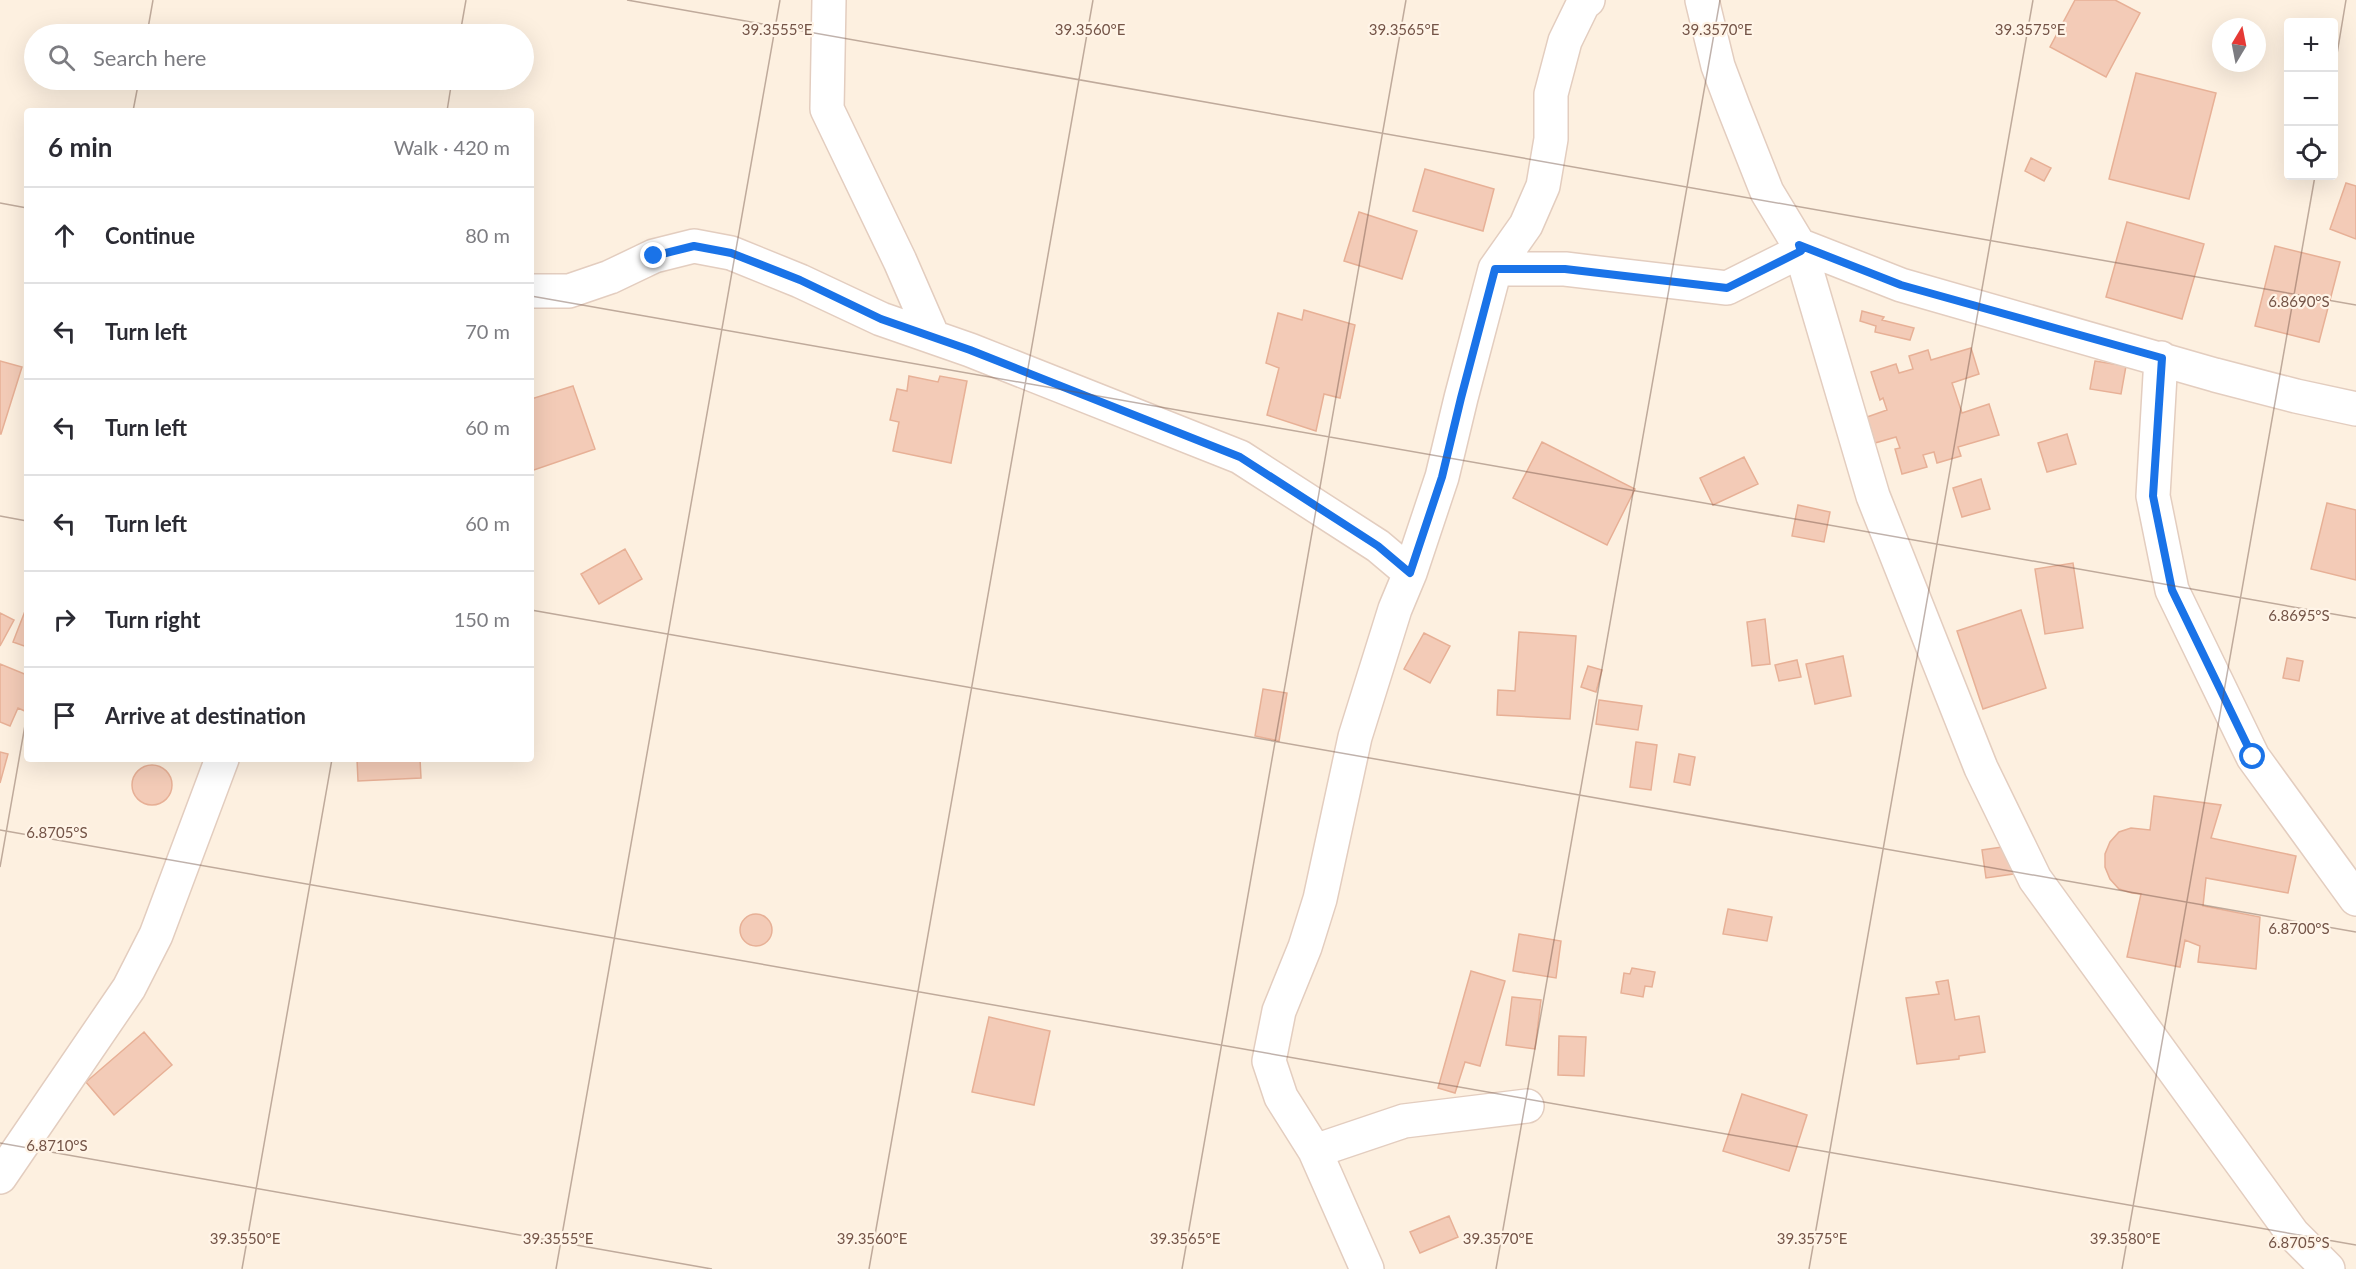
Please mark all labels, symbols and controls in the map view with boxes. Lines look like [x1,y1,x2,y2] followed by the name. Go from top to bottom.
[2212,18,2266,72] north arrow
[2284,18,2338,180] map controls
[2284,18,2338,72] button: +
[742,20,812,38] text: 39.3555°E
[1055,20,1125,38] text: 39.3560°E
[1369,20,1439,38] text: 39.3565°E
[1682,20,1752,38] text: 39.3570°E
[1995,20,2065,38] text: 39.3575°E
[24,24,534,90] search box
[45,41,78,74] icon: search
[93,44,206,71] text: Search here
[2284,72,2338,126] button: −
[2284,126,2338,180] button: locate
[48,131,112,163] text: 6 min
[394,135,510,159] text: Walk · 420 m
[48,219,81,252] icon: ahead
[105,222,195,249] text: Continue
[465,223,510,247] text: 80 m
[640,242,666,268] route end
[2268,292,2330,310] text: 6.8690°S
[48,315,81,348] icon: left
[105,318,187,345] text: Turn left
[465,319,510,343] text: 70 m
[48,411,81,444] icon: left
[105,414,187,441] text: Turn left
[465,415,510,439] text: 60 m
[48,507,81,540] icon: left
[105,510,187,537] text: Turn left
[465,511,510,535] text: 60 m
[48,603,81,636] icon: right
[105,606,200,633] text: Turn right
[2268,606,2330,624] text: 6.8695°S
[454,607,510,631] text: 150 m
[48,699,81,732] icon: arrive
[105,702,306,729] text: Arrive at destination
[2239,743,2265,769] route start
[26,823,88,841] text: 6.8705°S
[2268,919,2330,937] text: 6.8700°S
[26,1136,88,1154] text: 6.8710°S
[210,1229,280,1247] text: 39.3550°E
[523,1229,593,1247] text: 39.3555°E
[837,1229,907,1247] text: 39.3560°E
[1150,1229,1220,1247] text: 39.3565°E
[1463,1229,1533,1247] text: 39.3570°E
[1777,1229,1847,1247] text: 39.3575°E
[2090,1229,2160,1247] text: 39.3580°E
[2268,1233,2330,1251] text: 6.8705°S

